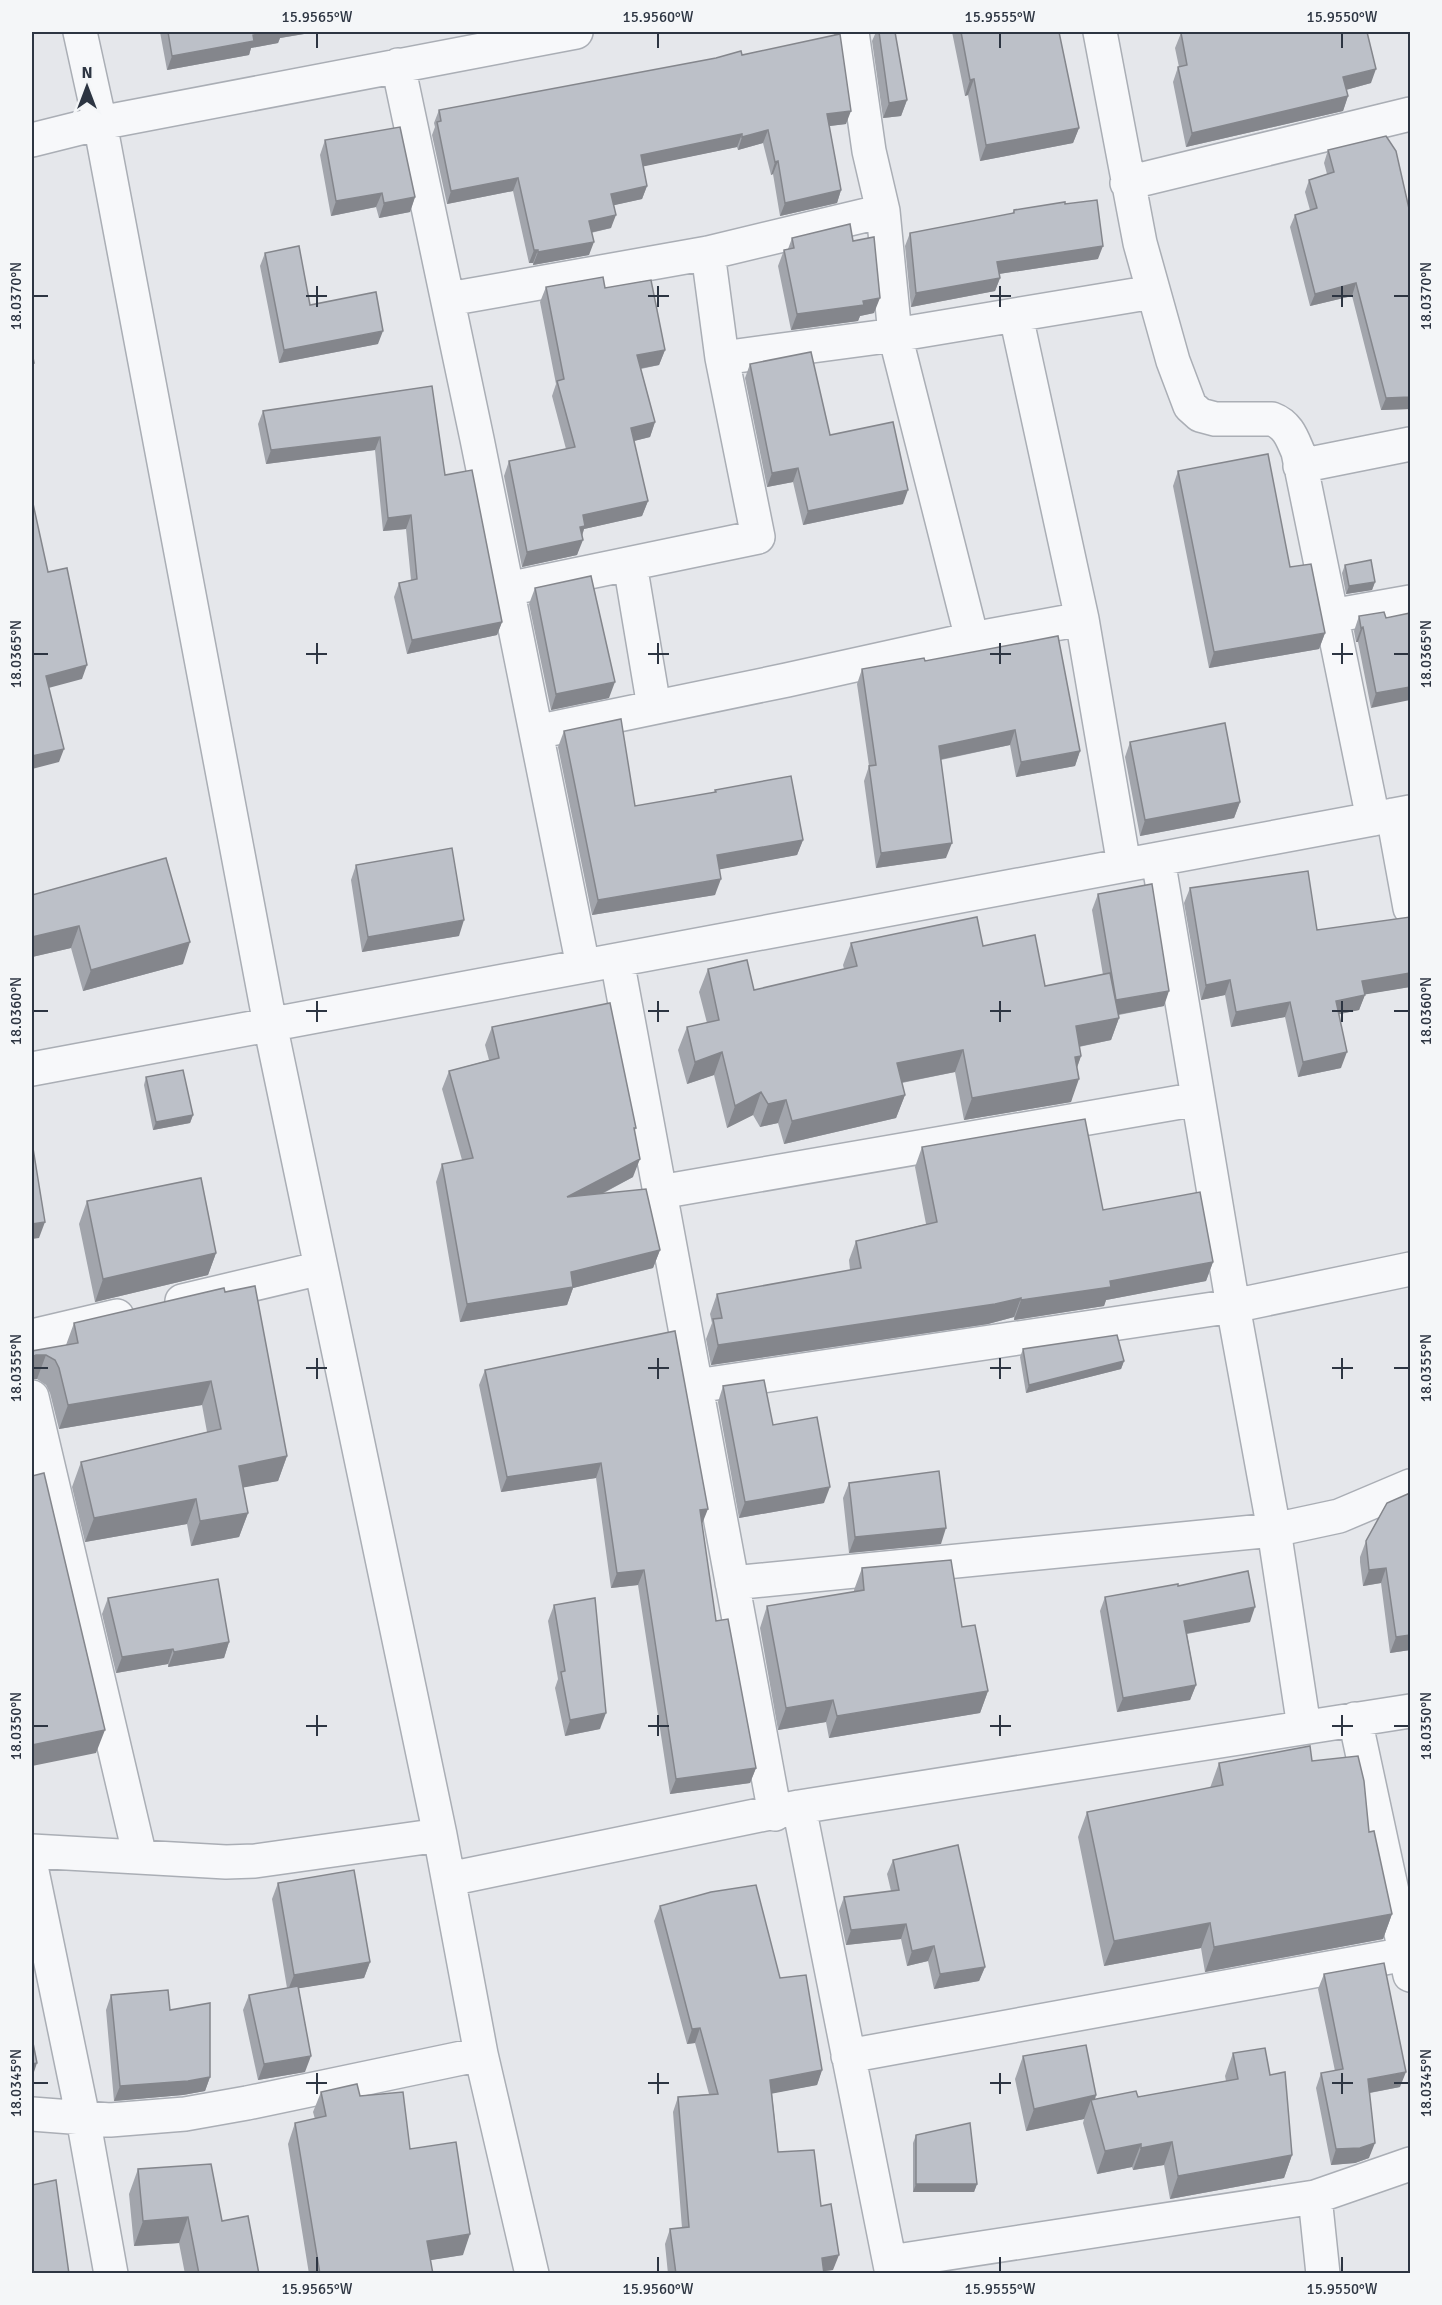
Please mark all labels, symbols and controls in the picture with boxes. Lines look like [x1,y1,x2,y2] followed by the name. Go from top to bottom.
[282,8,353,26] text: 15.9565°W
[623,8,694,26] text: 15.9560°W
[965,8,1036,26] text: 15.9555°W
[1307,8,1378,26] text: 15.9550°W
[57,57,117,117] north arrow
[81,63,93,83] text: N
[7,262,25,330] text: 18.0370°N
[1417,262,1435,330] text: 18.0370°N
[7,620,25,688] text: 18.0365°N
[1417,620,1435,688] text: 18.0365°N
[7,977,25,1045] text: 18.0360°N
[1417,977,1435,1045] text: 18.0360°N
[7,1334,25,1402] text: 18.0355°N
[1417,1334,1435,1402] text: 18.0355°N
[7,1692,25,1760] text: 18.0350°N
[1417,1692,1435,1760] text: 18.0350°N
[7,2049,25,2117] text: 18.0345°N
[1417,2049,1435,2117] text: 18.0345°N
[282,2280,353,2298] text: 15.9565°W
[623,2280,694,2298] text: 15.9560°W
[965,2280,1036,2298] text: 15.9555°W
[1307,2280,1378,2298] text: 15.9550°W

